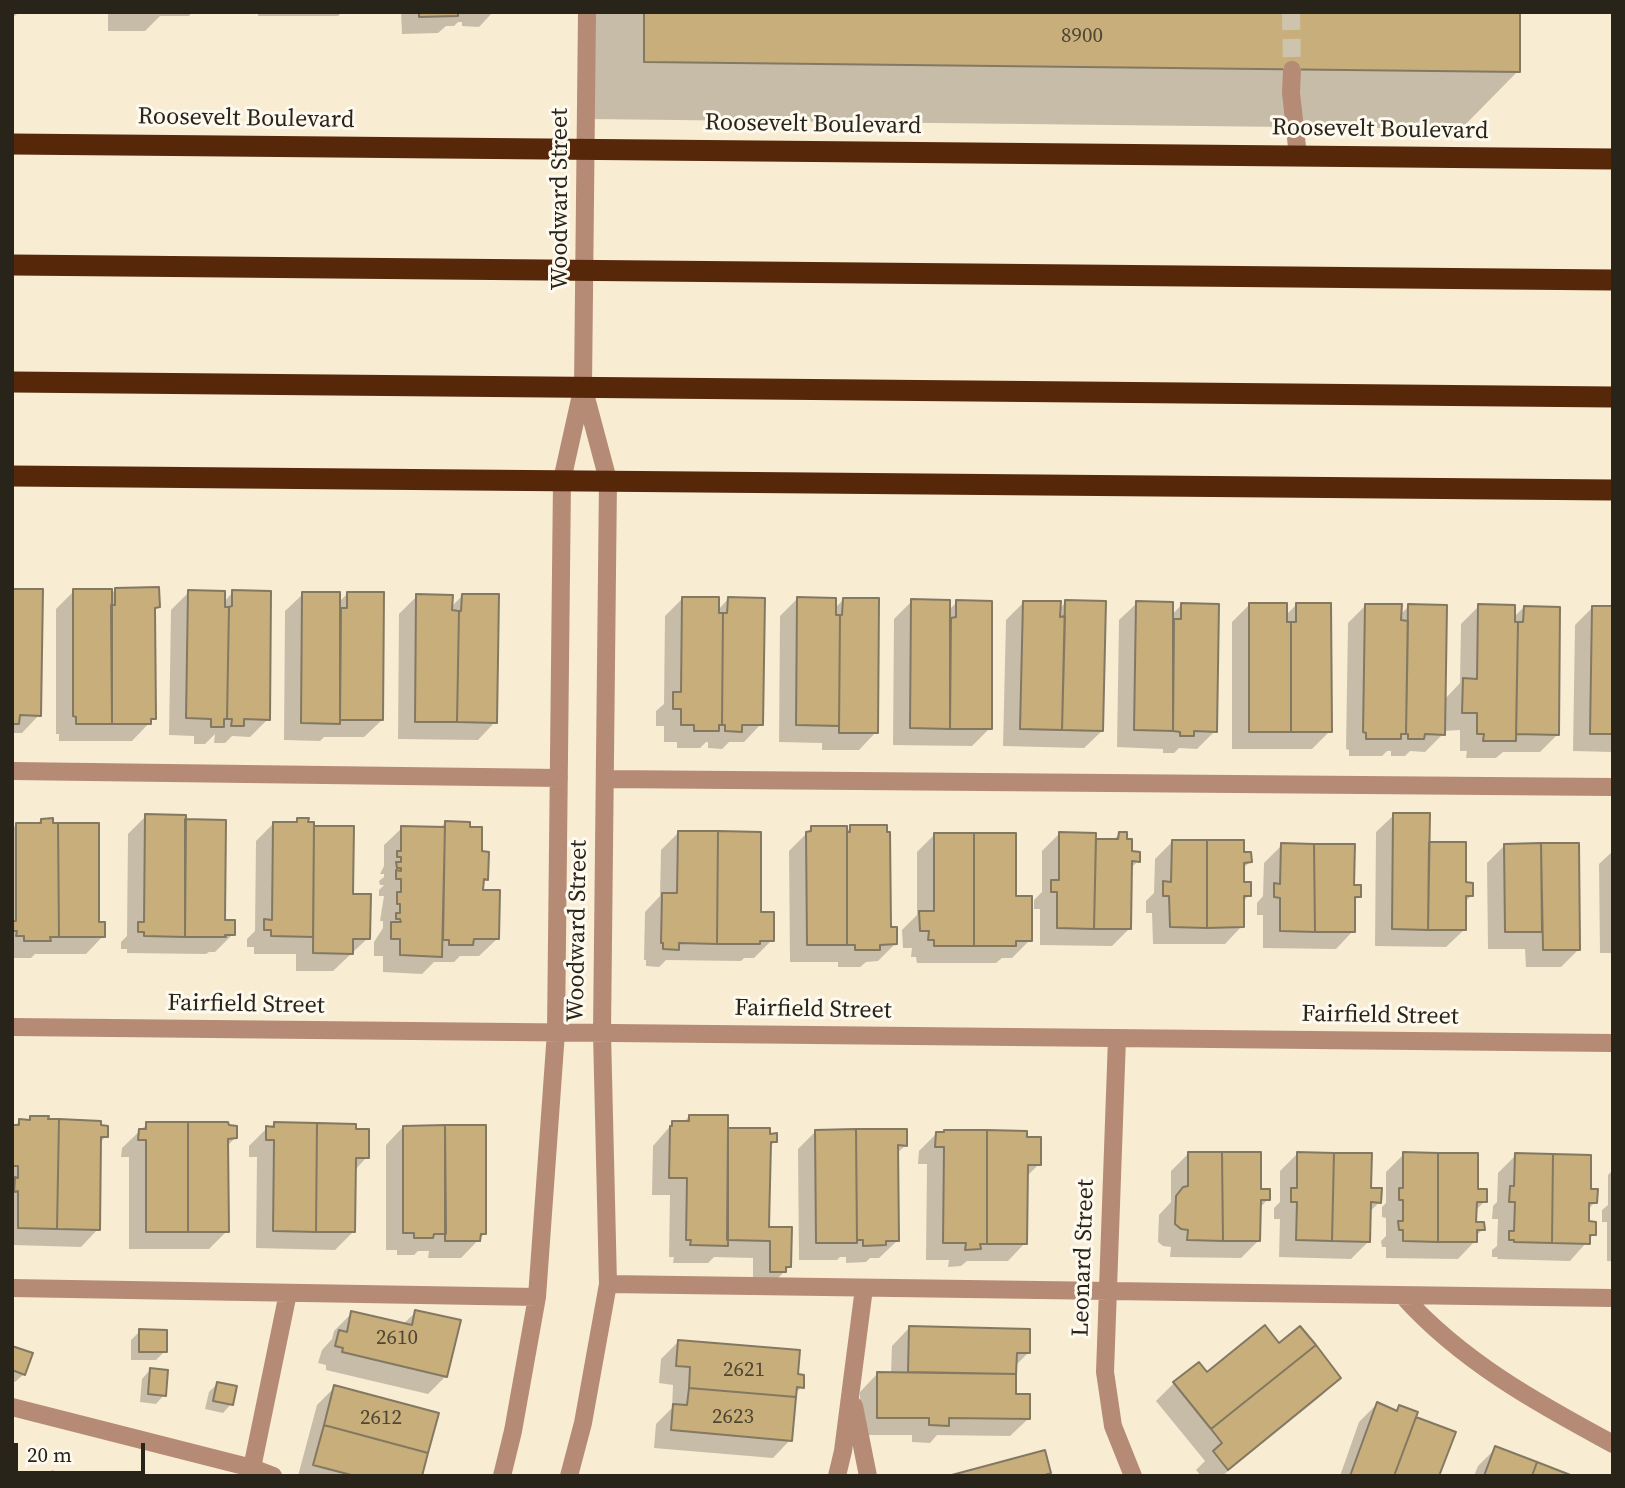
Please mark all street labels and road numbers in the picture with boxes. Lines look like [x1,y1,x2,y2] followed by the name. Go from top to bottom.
[137,103,355,135] street label: Roosevelt Boulevard
[547,108,575,290] street label: Woodward Street
[704,109,922,141] street label: Roosevelt Boulevard
[1271,114,1489,146] street label: Roosevelt Boulevard
[562,840,594,1022] street label: Woodward Street
[167,989,325,1021] street label: Fairfield Street
[734,994,892,1026] street label: Fairfield Street
[1301,1000,1459,1032] street label: Fairfield Street
[1067,1179,1101,1337] street label: Leonard Street

